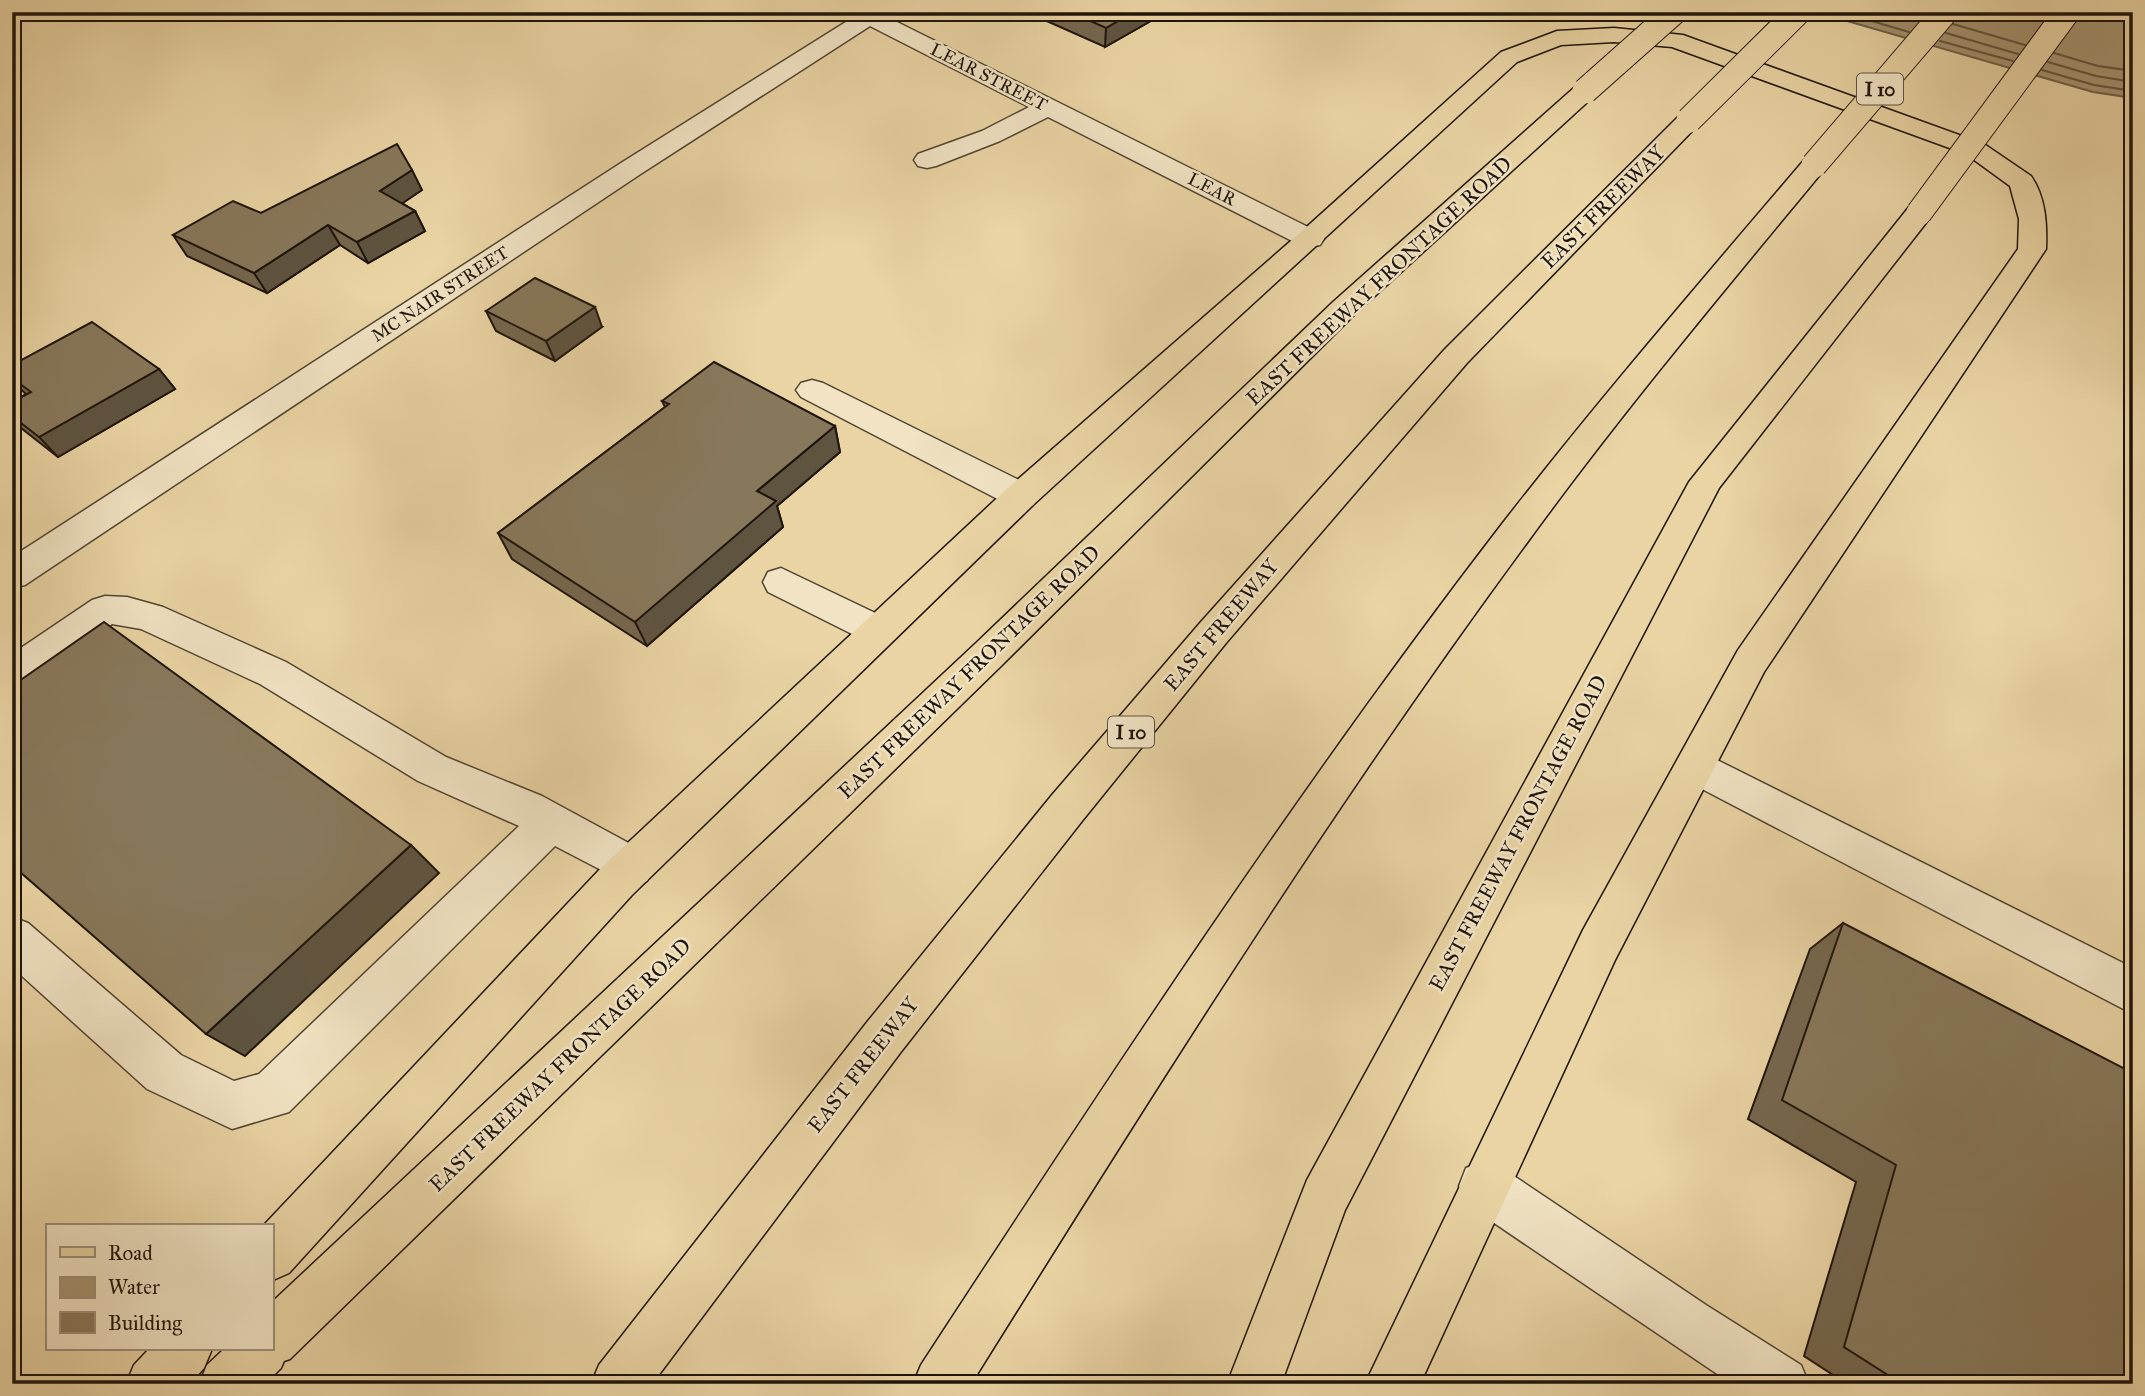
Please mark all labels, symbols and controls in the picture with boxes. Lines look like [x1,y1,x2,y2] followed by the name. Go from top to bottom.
[927,38,1051,116] street label: LEAR STREET
[1857,74,1903,104] road number: I 10
[1536,139,1671,274] street label: EAST FREEWAY
[1241,151,1517,411] street label: EAST FREEWAY FRONTAGE ROAD
[1184,168,1241,211] street label: LEAR
[367,241,513,347] street label: MC NAIR STREET
[833,540,1105,804] street label: EAST FREEWAY FRONTAGE ROAD
[1158,553,1284,696] street label: EAST FREEWAY
[1423,671,1613,995] street label: EAST FREEWAY FRONTAGE ROAD
[1108,716,1154,748] road number: I 10
[424,933,696,1197] street label: EAST FREEWAY FRONTAGE ROAD
[802,992,924,1138] street label: EAST FREEWAY
[46,1224,273,1350] legend
[108,1240,153,1266] text: Road
[108,1274,160,1300] text: Water
[108,1310,182,1336] text: Building

